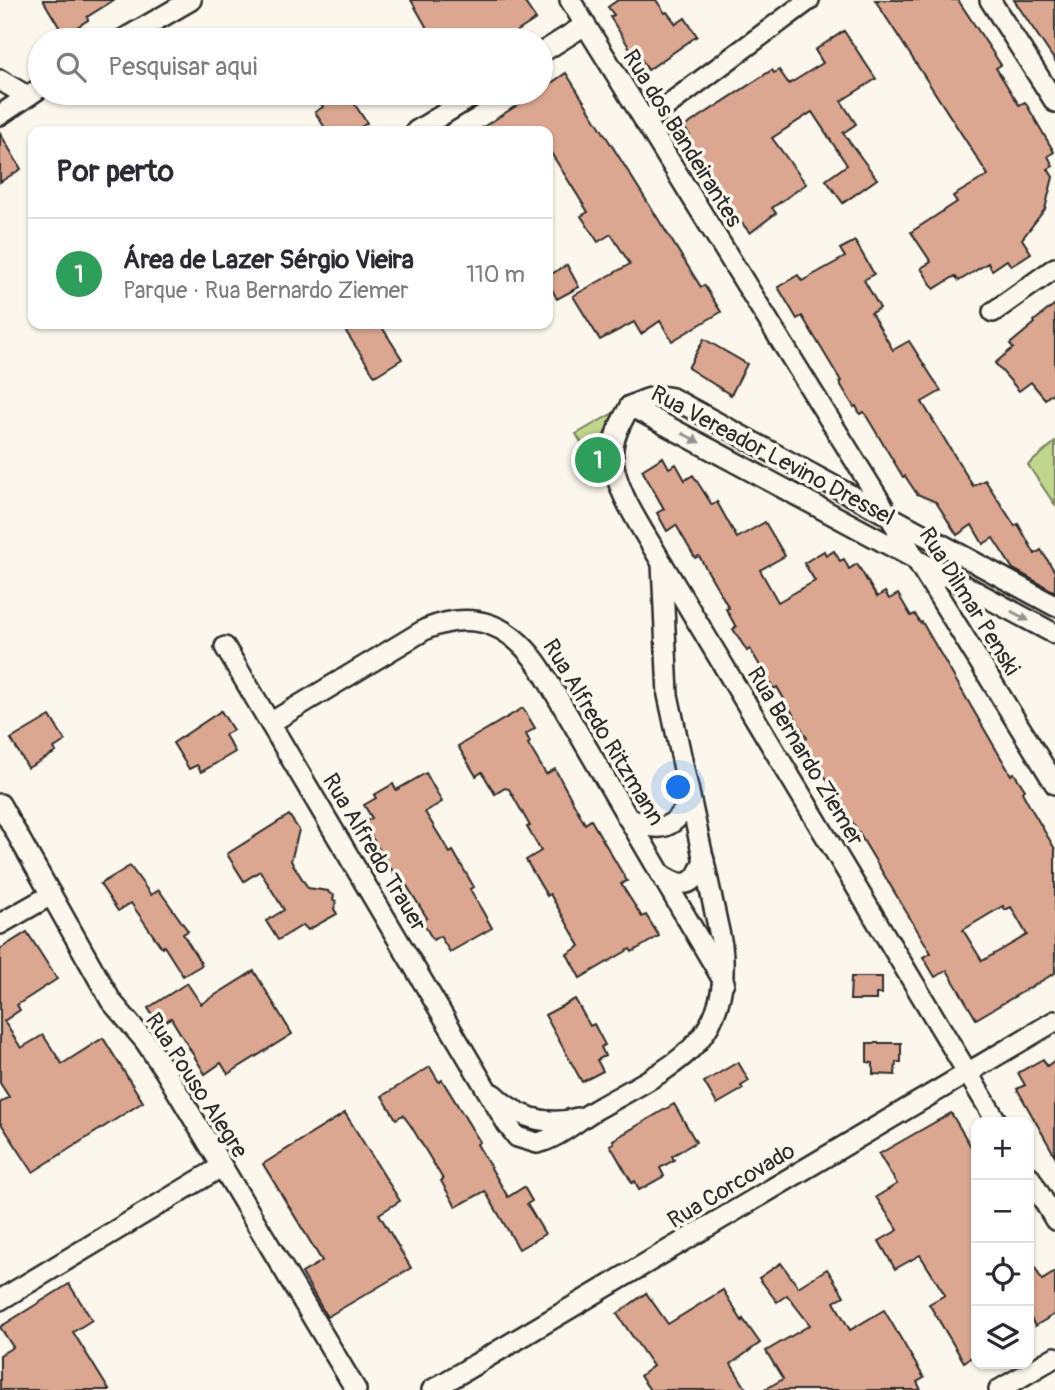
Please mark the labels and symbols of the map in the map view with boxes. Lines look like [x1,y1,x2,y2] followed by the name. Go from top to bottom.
[616,44,749,232] street label: Rua dos Bandeirantes
[646,379,900,532] street label: Rua Vereador Levino Dressel
[681,432,701,444] one-way arrow
[575,434,621,486] pin: 1
[913,522,1027,681] street label: Rua Dilmar Penski
[1011,610,1030,622] one-way arrow
[536,634,671,831] street label: Rua Alfredo Ritzmann
[741,662,870,851] street label: Rua Bernardo Ziemer
[316,768,433,937] street label: Rua Alfredo Trauer
[661,770,695,804] your location
[139,1007,255,1164] street label: Rua Pouso Alegre
[662,1136,800,1235] street label: Rua Corcovado

